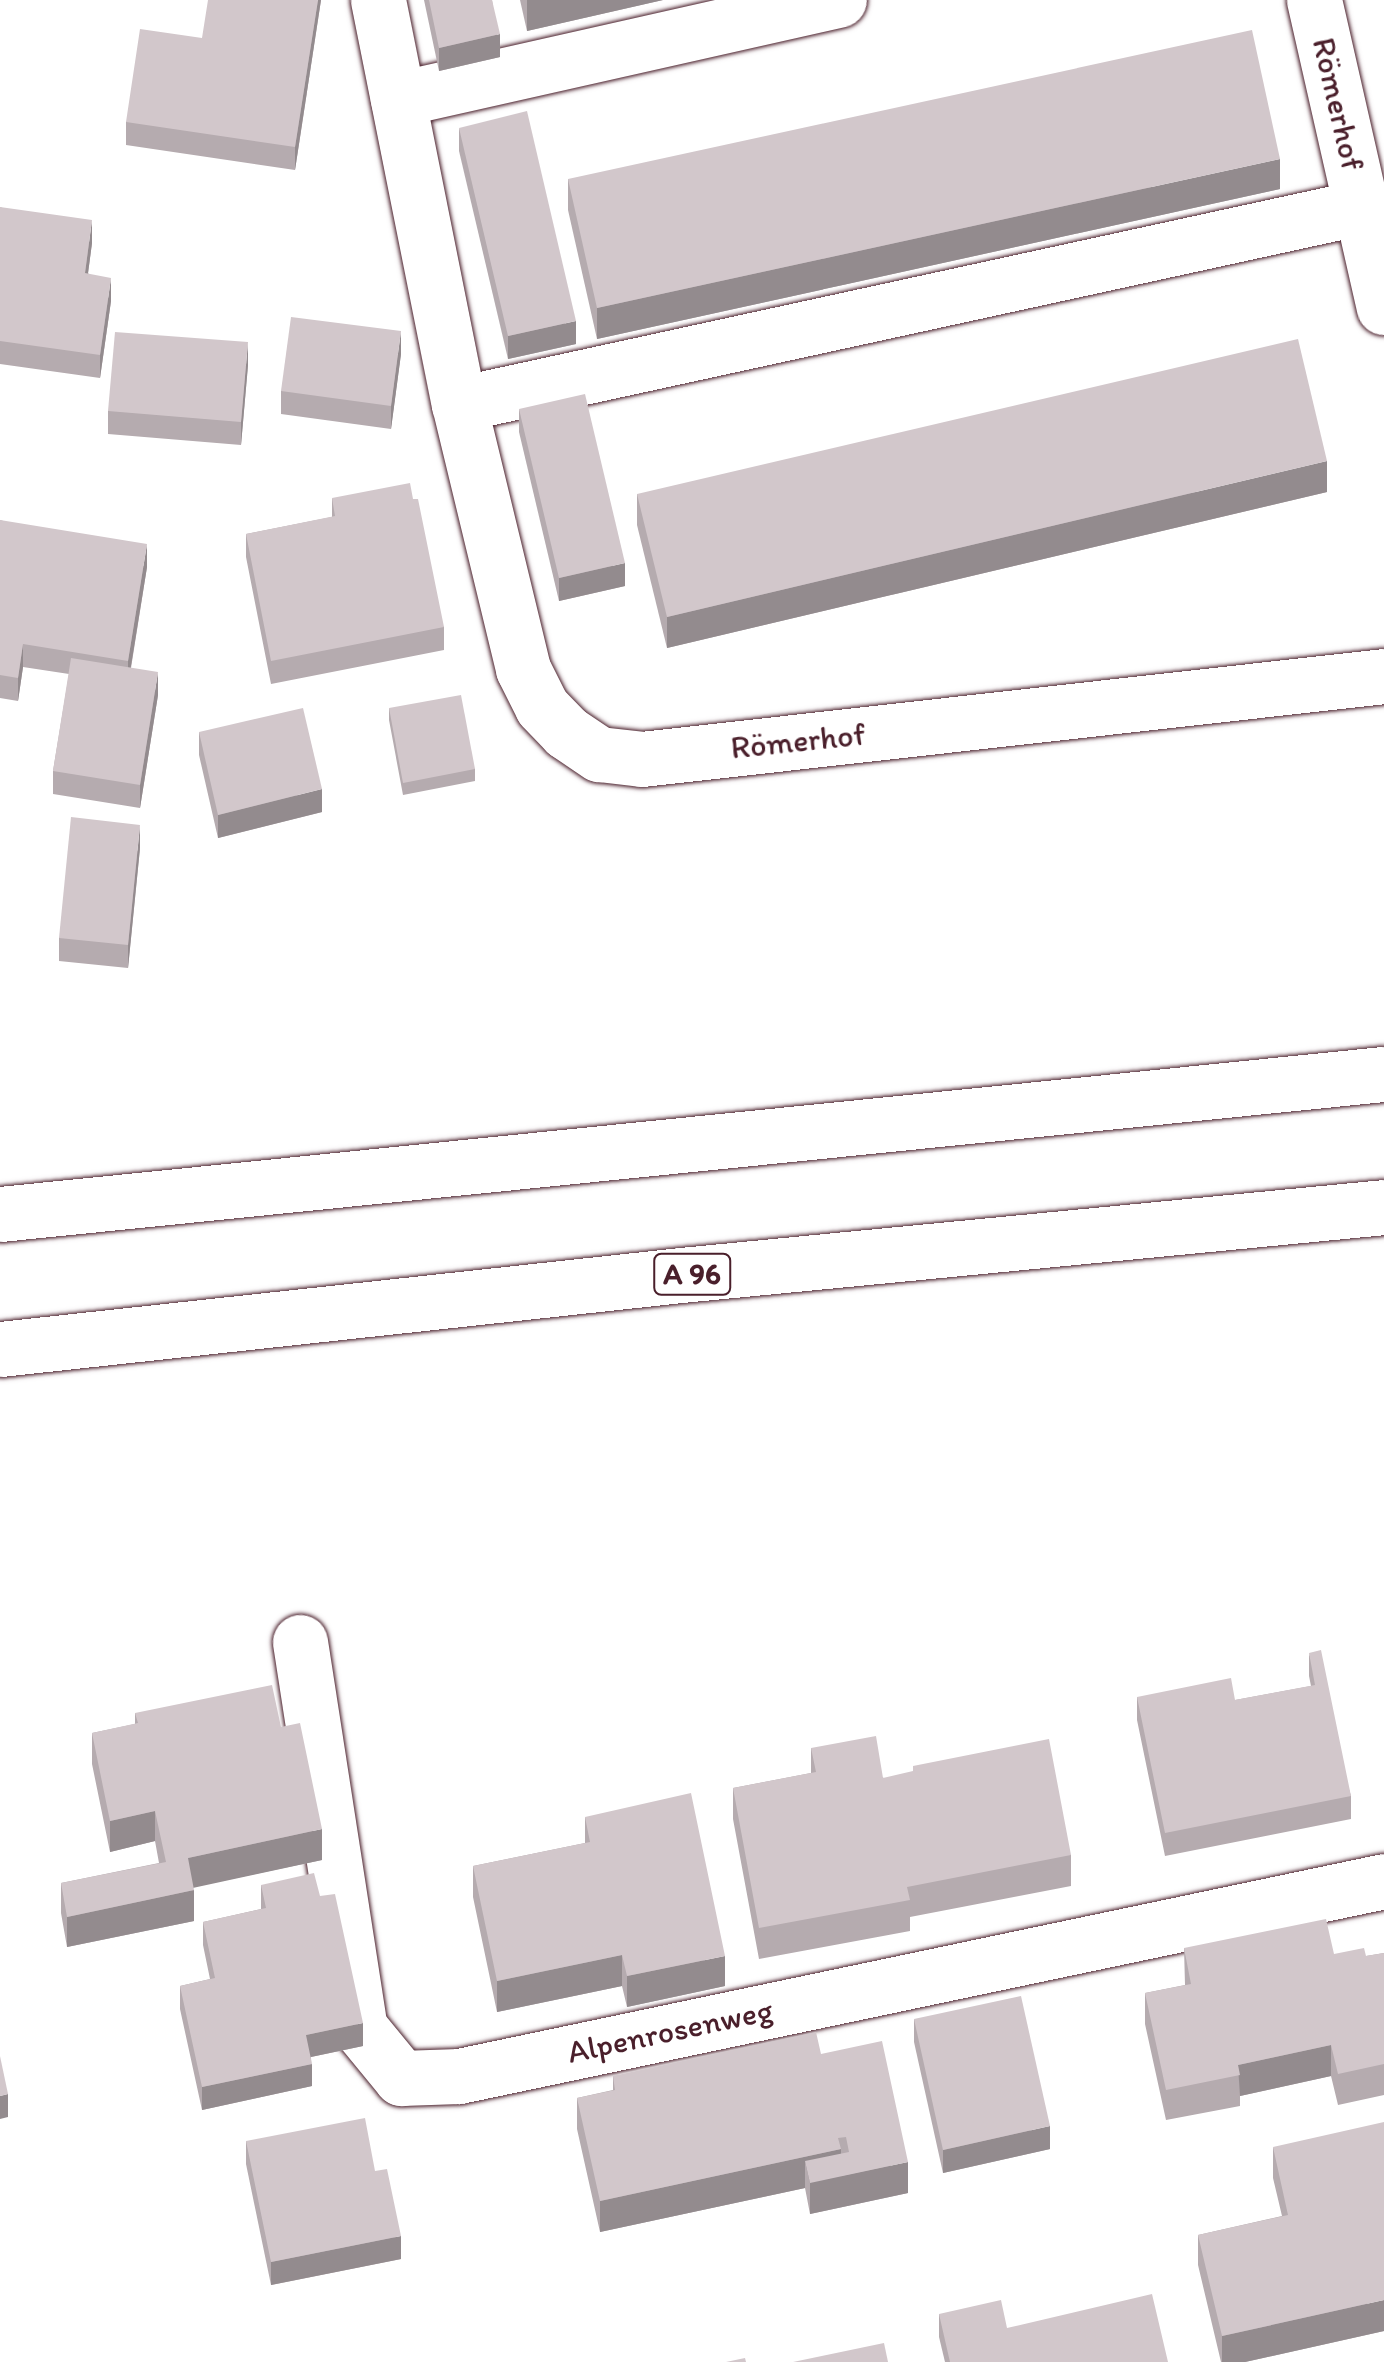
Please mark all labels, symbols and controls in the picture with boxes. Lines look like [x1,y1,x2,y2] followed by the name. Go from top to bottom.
[1304,34,1372,174] street label: Römerhof
[729,715,867,767] street label: Römerhof
[652,1249,732,1299] road number: A 96
[564,1991,776,2071] street label: Alpenrosenweg

